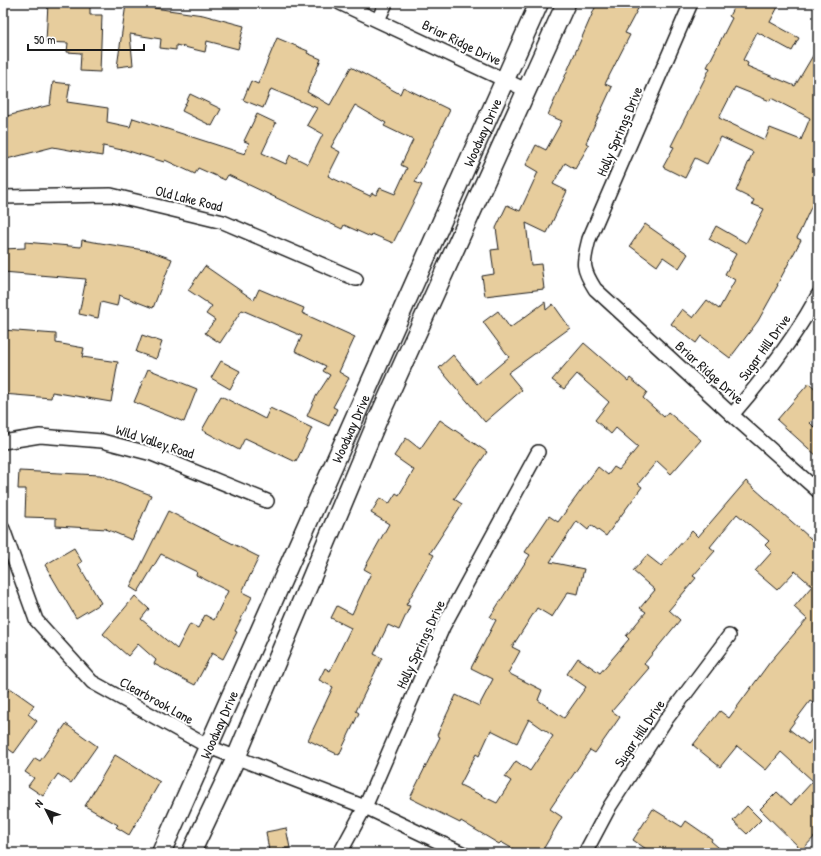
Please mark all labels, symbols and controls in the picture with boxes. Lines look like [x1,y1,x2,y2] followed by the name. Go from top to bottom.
[419,15,505,70] street label: Briar Ridge Drive
[28,26,144,52] scale bar
[34,31,55,48] text: 50 m
[592,83,648,179] street label: Holly Springs Drive
[458,95,505,169] street label: Woodway Drive
[153,181,225,216] street label: Old Lake Road
[733,310,796,385] street label: Sugar Hill Drive
[671,336,749,409] street label: Briar Ridge Drive
[326,391,374,465] street label: Woodway Drive
[113,419,197,464] street label: Wild Valley Road
[391,596,450,692] street label: Holly Springs Drive
[117,672,198,728] street label: Clearbrook Lane
[195,687,242,761] street label: Woodway Drive
[609,695,670,771] street label: Sugar Hill Drive
[26,790,66,830] north arrow
[31,796,46,810] text: N

